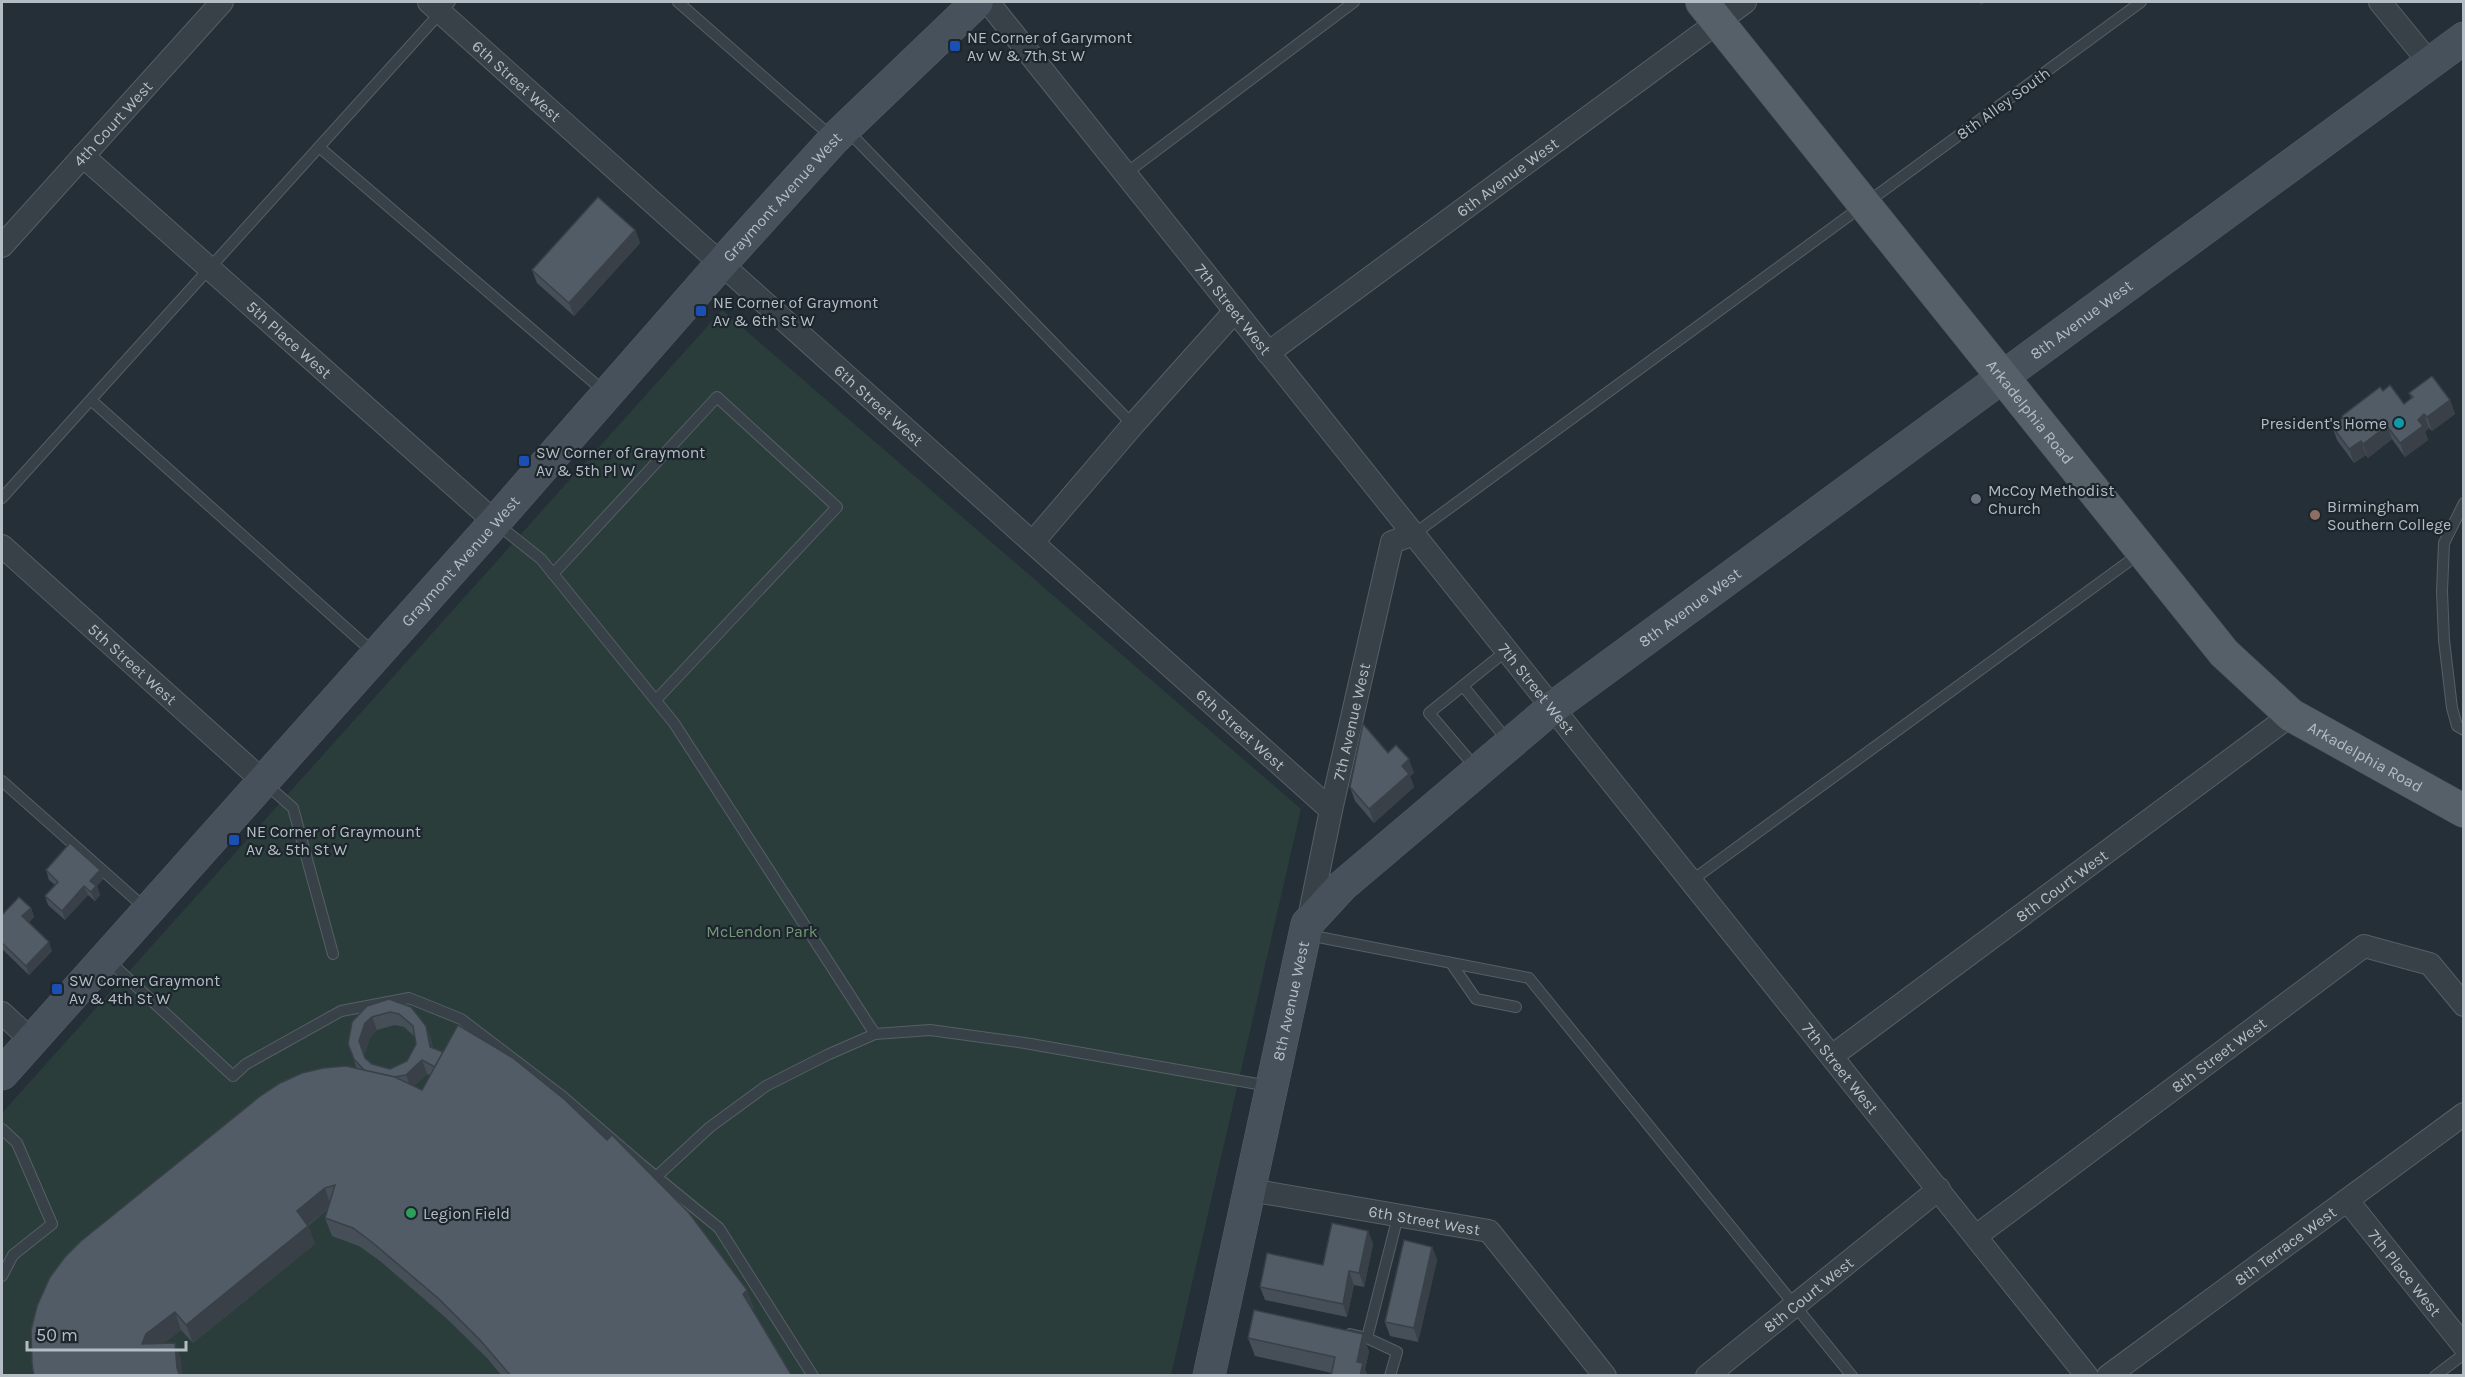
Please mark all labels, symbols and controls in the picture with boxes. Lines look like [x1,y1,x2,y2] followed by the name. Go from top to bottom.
[967,28,1132,65] place label: NE Corner of Garymont Av W & 7th St W
[468,36,565,126] street label: 6th Street West
[948,39,962,53] marker: NE Corner of Garymont Av W & 7th St W
[1953,63,2054,144] street label: 8th Alley South
[69,77,156,171] street label: 4th Court West
[719,128,846,266] street label: Graymont Avenue West
[1453,134,1562,221] street label: 6th Avenue West
[1191,260,1275,359] street label: 7th Street West
[2026,276,2136,364] street label: 8th Avenue West
[713,293,878,330] place label: NE Corner of Graymont Av & 6th St W
[243,297,335,382] street label: 5th Place West
[694,304,708,318] marker: NE Corner of Graymont Av & 6th St W
[1982,356,2078,468] street label: Arkadelphia Road
[830,361,927,450] street label: 6th Street West
[2261,414,2387,433] place label: President's Home
[2392,416,2406,430] marker: President's Home
[536,443,705,480] place label: SW Corner of Graymont Av & 5th Pl W
[517,454,531,468] marker: SW Corner of Graymont Av & 5th Pl W
[1988,481,2114,518] place label: McCoy Methodist Church
[397,492,524,630] street label: Graymont Avenue West
[1969,492,1983,506] marker: McCoy Methodist Church
[2327,497,2451,534] place label: Birmingham Southern College
[2308,508,2322,522] marker: Birmingham Southern College
[1635,564,1745,651] street label: 8th Avenue West
[84,619,181,709] street label: 5th Street West
[1494,639,1579,738] street label: 7th Street West
[1329,661,1374,782] street label: 7th Avenue West
[1192,685,1289,774] street label: 6th Street West
[2305,717,2426,796] street label: Arkadelphia Road
[246,822,421,859] place label: NE Corner of Graymount Av & 5th St W
[227,833,241,847] marker: NE Corner of Graymount Av & 5th St W
[2012,846,2112,926] street label: 8th Court West
[706,922,818,941] park label: McLendon Park
[1269,939,1313,1063] street label: 8th Avenue West
[69,971,220,1008] place label: SW Corner Graymont Av & 4th St W
[50,982,64,996] marker: SW Corner Graymont Av & 4th St W
[2168,1013,2270,1097] street label: 8th Street West
[1798,1019,1882,1118] street label: 7th Street West
[1367,1202,1482,1239] street label: 6th Street West
[2231,1202,2340,1290] street label: 8th Terrace West
[423,1204,510,1223] place label: Legion Field
[404,1206,418,1220] marker: Legion Field
[2364,1226,2445,1320] street label: 7th Place West
[1760,1253,1857,1337] street label: 8th Court West
[27,1314,186,1352] scale bar
[36,1324,78,1346] text: 50 m

